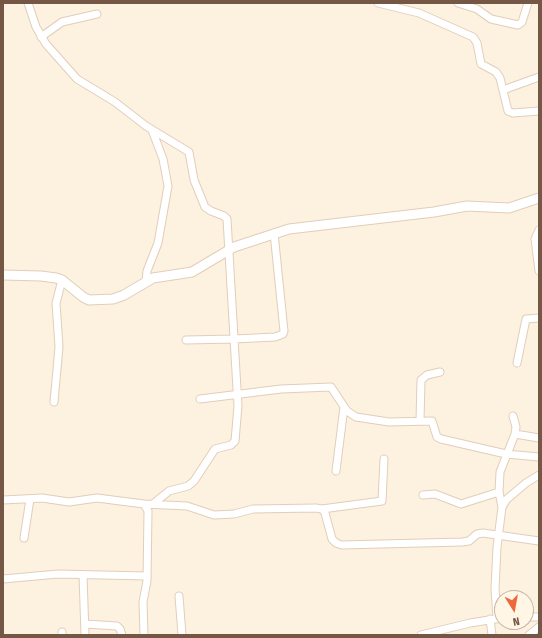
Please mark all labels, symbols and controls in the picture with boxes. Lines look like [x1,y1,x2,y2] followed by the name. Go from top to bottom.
[494,590,534,630] north arrow
[512,614,521,628] text: N

